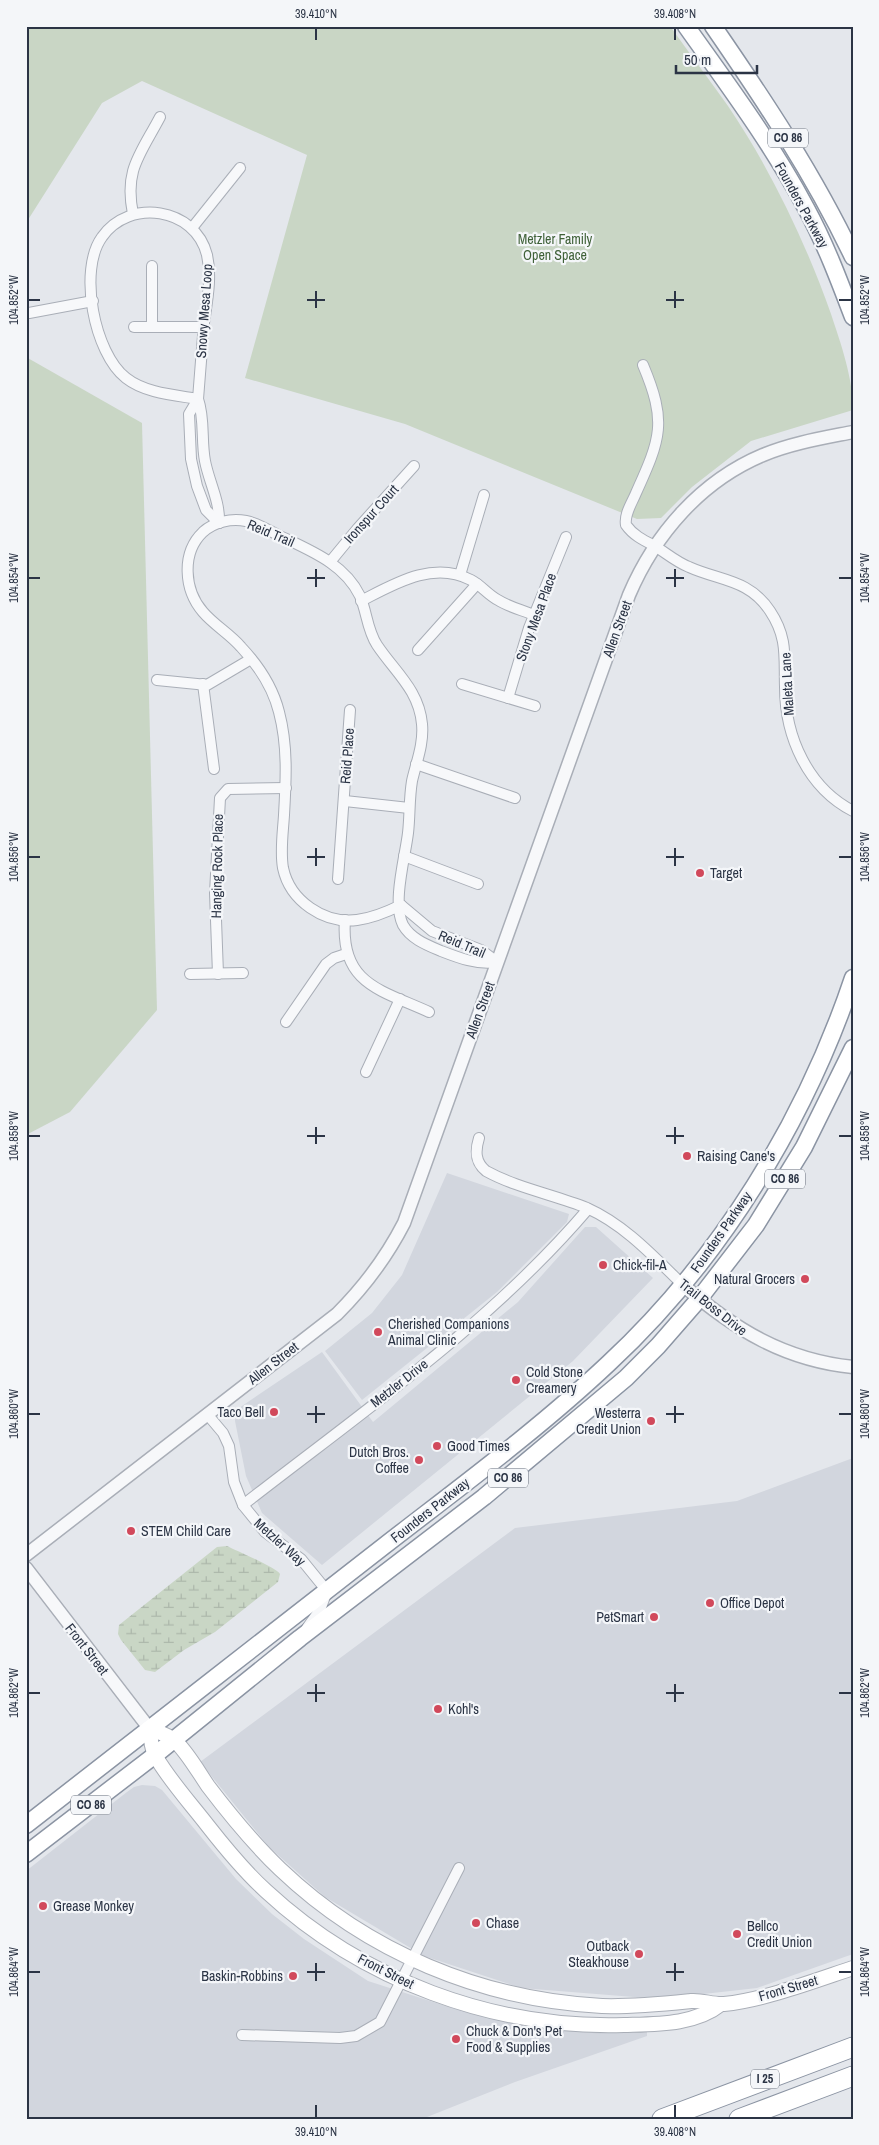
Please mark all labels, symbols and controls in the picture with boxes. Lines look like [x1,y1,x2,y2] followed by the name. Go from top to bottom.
[295,6,337,22] text: 39.410°N
[654,6,696,22] text: 39.408°N
[676,42,758,74] scale bar
[684,49,711,70] text: 50 m
[768,128,808,148] road number: CO 86
[771,159,833,251] street label: Founders Parkway
[518,230,593,264] park label: Metzler Family Open Space
[192,263,216,359] street label: Snowy Mesa Loop
[6,274,22,325] text: 104.852°W
[857,274,873,325] text: 104.852°W
[340,481,402,547] street label: Ironspur Court
[245,515,297,551] street label: Reid Trail
[6,552,22,603] text: 104.854°W
[857,552,873,603] text: 104.854°W
[512,570,560,664] street label: Stony Mesa Place
[598,598,636,661] street label: Allen Street
[776,652,798,716] street label: Maleta Lane
[336,727,358,785] street label: Reid Place
[207,814,227,918] street label: Hanging Rock Place
[6,831,22,882] text: 104.856°W
[857,831,873,882] text: 104.856°W
[710,864,742,882] place label: Target
[694,867,706,879] marker: Target
[436,926,488,962] street label: Reid Trail
[461,979,499,1042] street label: Allen Street
[6,1110,22,1161] text: 104.858°W
[857,1110,873,1161] text: 104.858°W
[697,1147,775,1165] place label: Raising Cane's
[681,1150,693,1162] marker: Raising Cane's
[765,1170,805,1188] road number: CO 86
[686,1188,756,1276] street label: Founders Parkway
[613,1256,667,1274] place label: Chick-fil-A
[597,1259,609,1271] marker: Chick-fil-A
[714,1270,795,1288] place label: Natural Grocers
[799,1273,811,1285] marker: Natural Grocers
[675,1275,751,1339] street label: Trail Boss Drive
[387,1315,509,1349] place label: Cherished Companions Animal Clinic
[372,1326,384,1338] marker: Cherished Companions Animal Clinic
[243,1338,302,1389] street label: Allen Street
[367,1355,431,1411] street label: Metzler Drive
[526,1363,583,1397] place label: Cold Stone Creamery
[510,1374,522,1386] marker: Cold Stone Creamery
[6,1388,22,1439] text: 104.860°W
[857,1388,873,1439] text: 104.860°W
[217,1403,264,1421] place label: Taco Bell
[576,1404,642,1438] place label: Westerra Credit Union
[268,1406,280,1418] marker: Taco Bell
[645,1415,657,1427] marker: Westerra Credit Union
[447,1437,510,1455] place label: Good Times
[431,1440,443,1452] marker: Good Times
[349,1443,409,1477] place label: Dutch Bros. Coffee
[413,1454,425,1466] marker: Dutch Bros. Coffee
[488,1469,528,1488] road number: CO 86
[387,1473,473,1546] street label: Founders Parkway
[250,1514,310,1570] street label: Metzler Way
[141,1522,231,1540] place label: STEM Child Care
[125,1525,137,1537] marker: STEM Child Care
[720,1594,784,1612] place label: Office Depot
[704,1597,716,1609] marker: Office Depot
[596,1608,644,1626] place label: PetSmart
[648,1611,660,1623] marker: PetSmart
[61,1620,113,1678] street label: Front Street
[6,1667,22,1718] text: 104.862°W
[857,1667,873,1718] text: 104.862°W
[448,1700,479,1718] place label: Kohl's
[432,1703,444,1715] marker: Kohl's
[71,1796,111,1814] road number: CO 86
[53,1897,134,1915] place label: Grease Monkey
[37,1900,49,1912] marker: Grease Monkey
[486,1914,519,1932] place label: Chase
[470,1917,482,1929] marker: Chase
[747,1917,812,1951] place label: Bellco Credit Union
[731,1928,743,1940] marker: Bellco Credit Union
[568,1937,629,1971] place label: Outback Steakhouse
[6,1946,22,1997] text: 104.864°W
[857,1946,873,1997] text: 104.864°W
[633,1948,645,1960] marker: Outback Steakhouse
[355,1949,417,1993] street label: Front Street
[201,1967,283,1985] place label: Baskin-Robbins
[287,1970,299,1982] marker: Baskin-Robbins
[756,1971,820,2005] street label: Front Street
[466,2022,562,2056] place label: Chuck & Don's Pet Food & Supplies
[450,2033,462,2045] marker: Chuck & Don's Pet Food & Supplies
[751,2070,779,2088] road number: I 25
[295,2124,337,2140] text: 39.410°N
[654,2124,696,2140] text: 39.408°N

